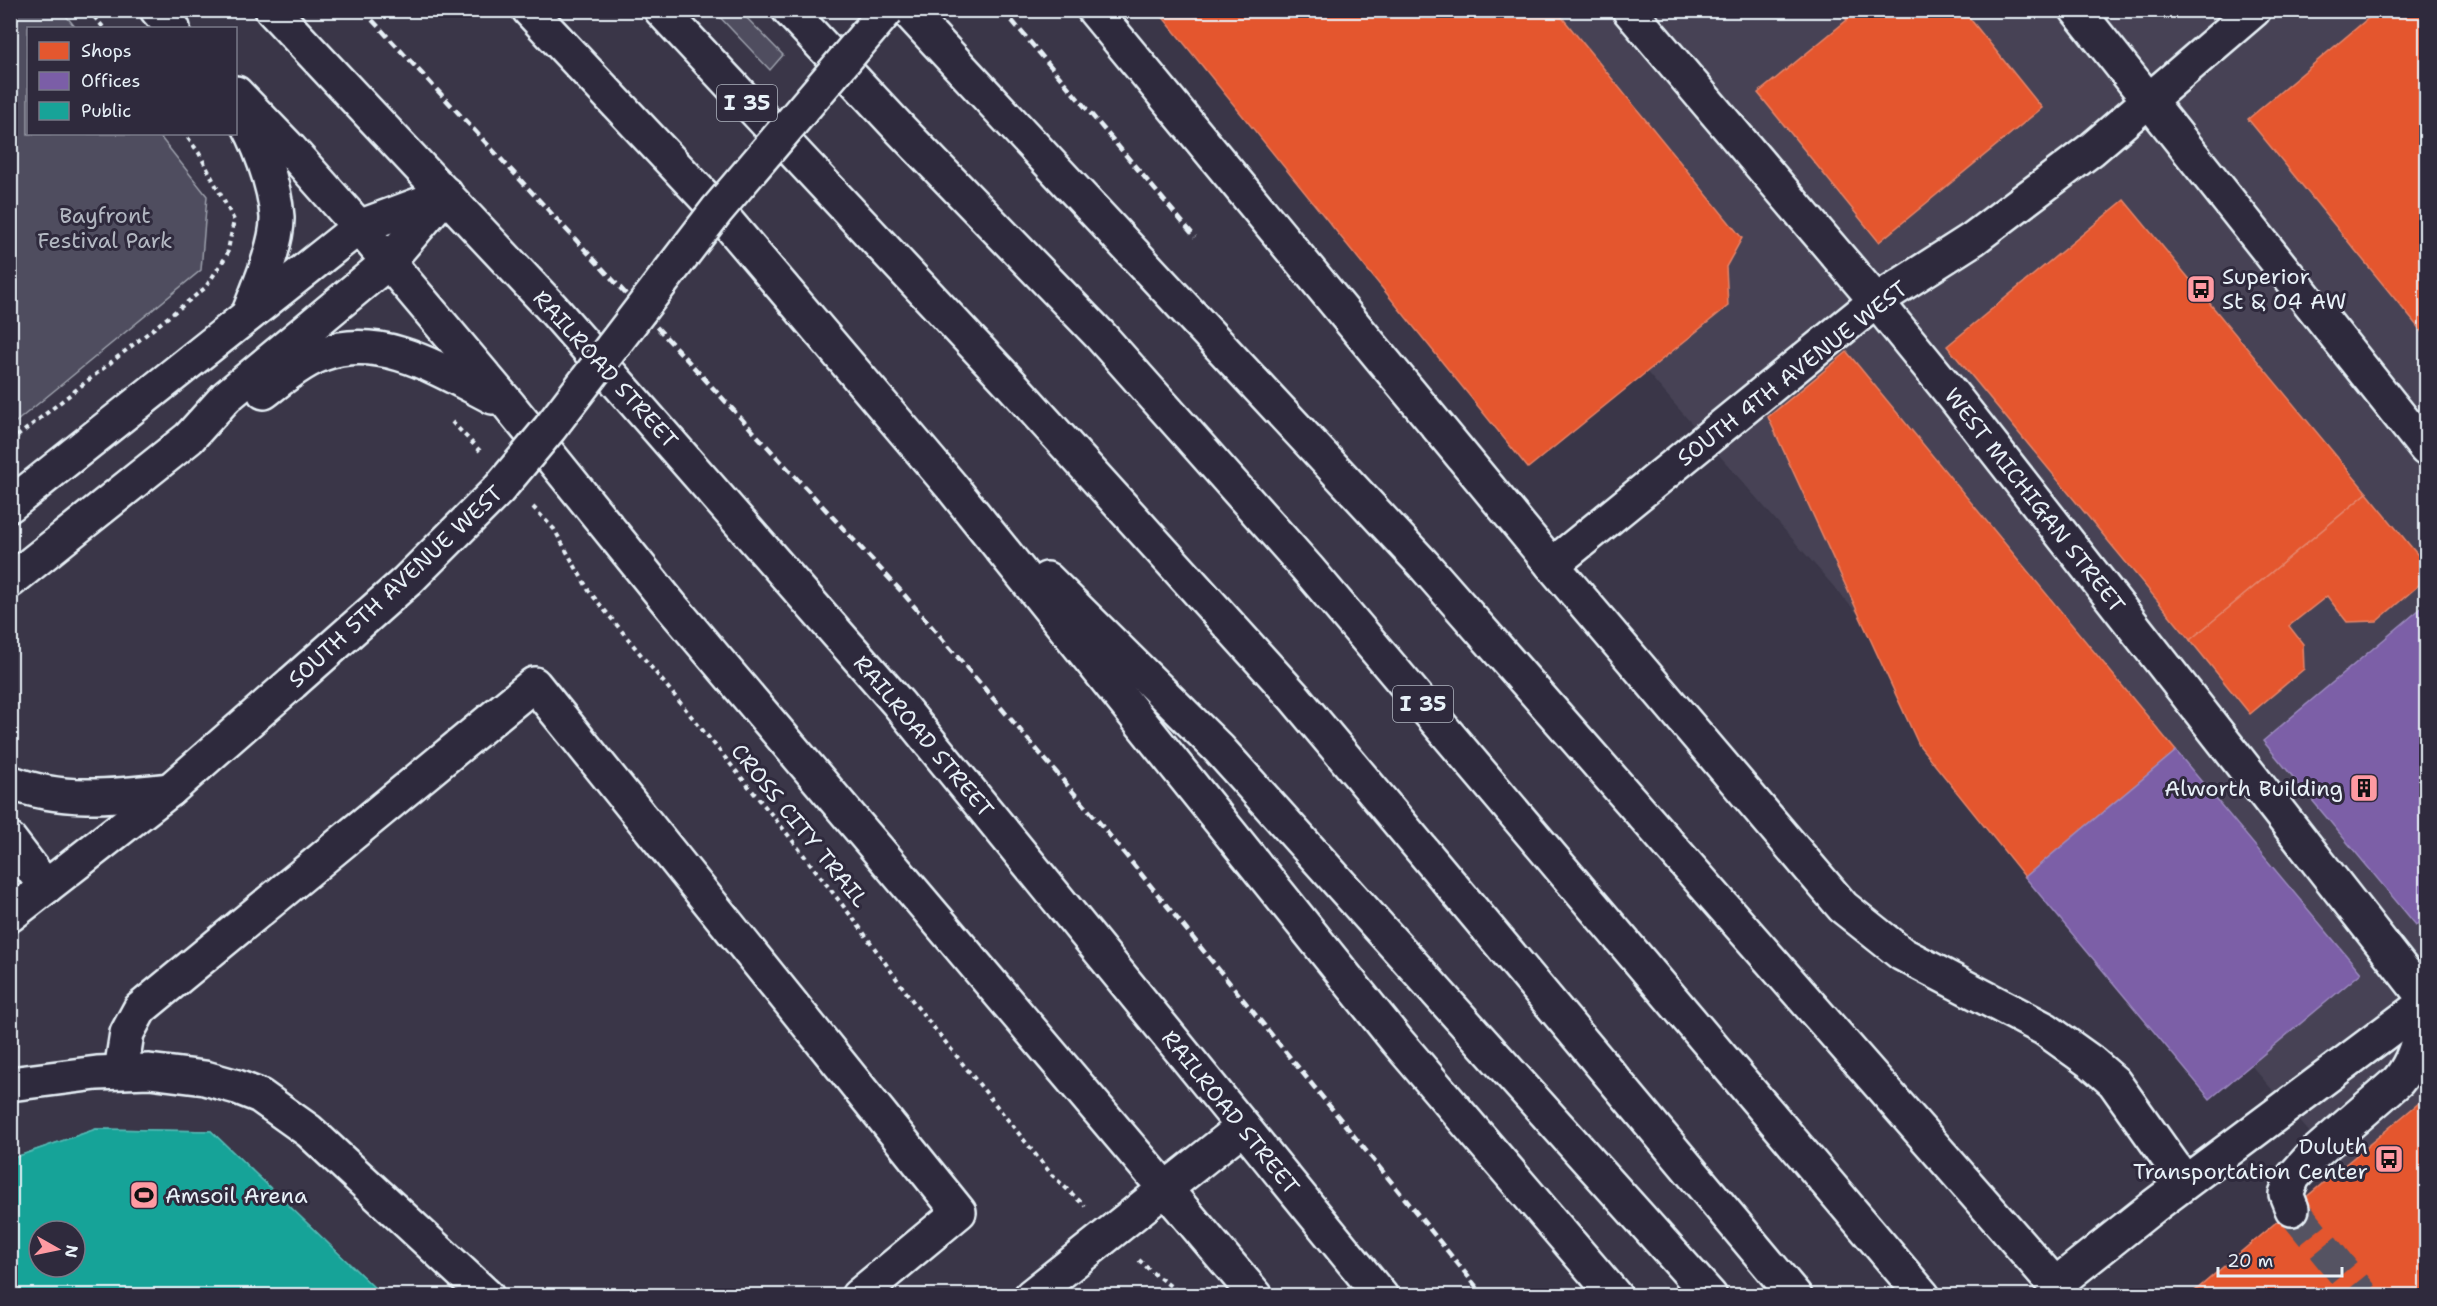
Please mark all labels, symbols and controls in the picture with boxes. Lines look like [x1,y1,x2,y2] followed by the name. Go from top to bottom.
[27,27,237,135] legend
[81,39,132,63] text: Shops
[81,69,140,93] text: Offices
[717,85,777,121] road number: I 35
[81,99,131,123] text: Public
[37,201,173,255] park label: Bayfront Festival Park
[2222,262,2347,316] place label: Superior St & 04 AW
[2185,273,2217,305] bus stop icon: Superior St & 04 AW
[1671,274,1914,473] street label: SOUTH 4TH AVENUE WEST
[527,284,685,455] street label: RAILROAD STREET
[1938,382,2132,619] street label: WEST MICHIGAN STREET
[282,479,509,694] street label: SOUTH 5TH AVENUE WEST
[847,649,1000,824] street label: RAILROAD STREET
[1393,686,1453,722] road number: I 35
[724,737,875,913] street label: CROSS CITY TRAIL
[2348,772,2380,804] building icon: Alworth Building
[2164,774,2343,803] place label: Alworth Building
[1155,1024,1306,1201] street label: RAILROAD STREET
[2133,1132,2368,1186] place label: Duluth Transportation Center
[2373,1143,2405,1175] bus stop icon: Duluth Transportation Center
[128,1179,160,1211] sports icon: Amsoil Arena
[165,1181,308,1210] place label: Amsoil Arena
[27,1219,87,1279] north arrow
[2218,1240,2342,1278] scale bar
[60,1243,83,1259] text: N
[2227,1249,2273,1273] text: 20 m

